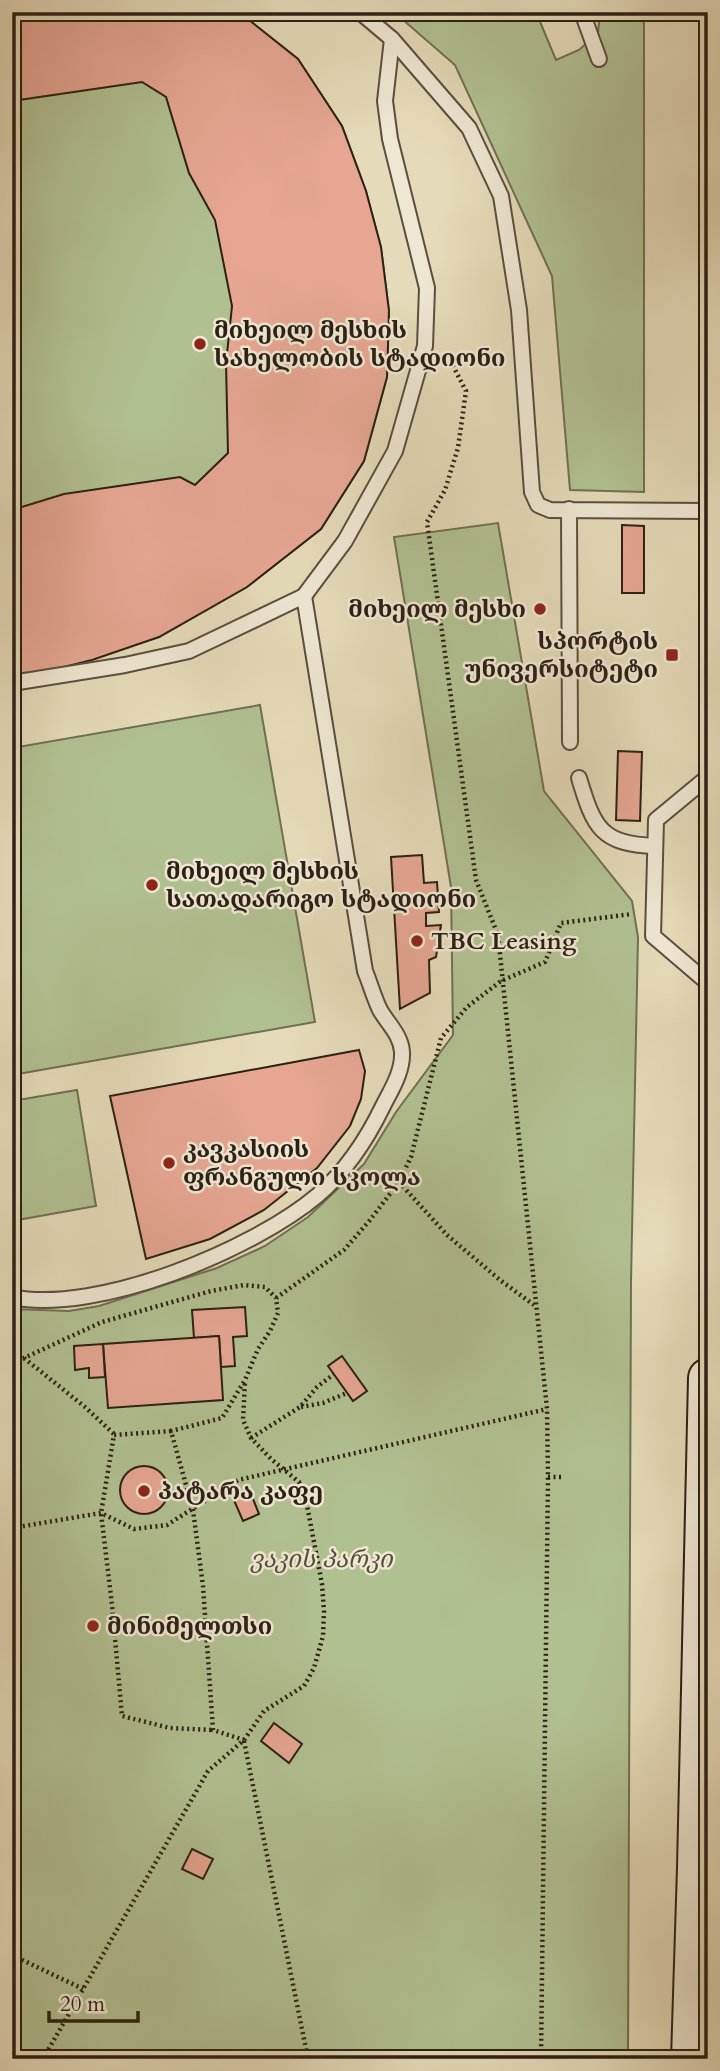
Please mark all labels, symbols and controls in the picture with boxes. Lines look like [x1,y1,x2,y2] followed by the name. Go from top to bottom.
[214,314,505,375] place label: მიხეილ მესხის სახელობის სტადიონი
[192,336,208,352] marker: მიხეილ მესხის სახელობის სტადიონი
[348,593,526,626] place label: მიხეილ მესხი
[532,601,548,617] marker: მიხეილ მესხი
[465,625,658,686] place label: სპორტის უნივერსიტეტი
[664,647,680,663] marker: სპორტის უნივერსიტეტი
[166,855,476,916] place label: მიხეილ მესხის სათადარიგო სტადიონი
[144,877,160,893] marker: მიხეილ მესხის სათადარიგო სტადიონი
[431,925,577,958] place label: TBC Leasing
[409,933,425,949] marker: TBC Leasing
[183,1133,421,1194] place label: კავკასიის ფრანგული სკოლა
[161,1155,177,1171] marker: კავკასიის ფრანგული სკოლა
[158,1475,323,1508] place label: პატარა კაფე
[136,1483,152,1499] marker: პატარა კაფე
[250,1543,394,1576] park label: ვაკის პარკი
[107,1610,272,1643] place label: მინიმელთსი
[85,1618,101,1634] marker: მინიმელთსი
[49,1980,138,2024] scale bar
[60,1990,105,2019] text: 20 m

